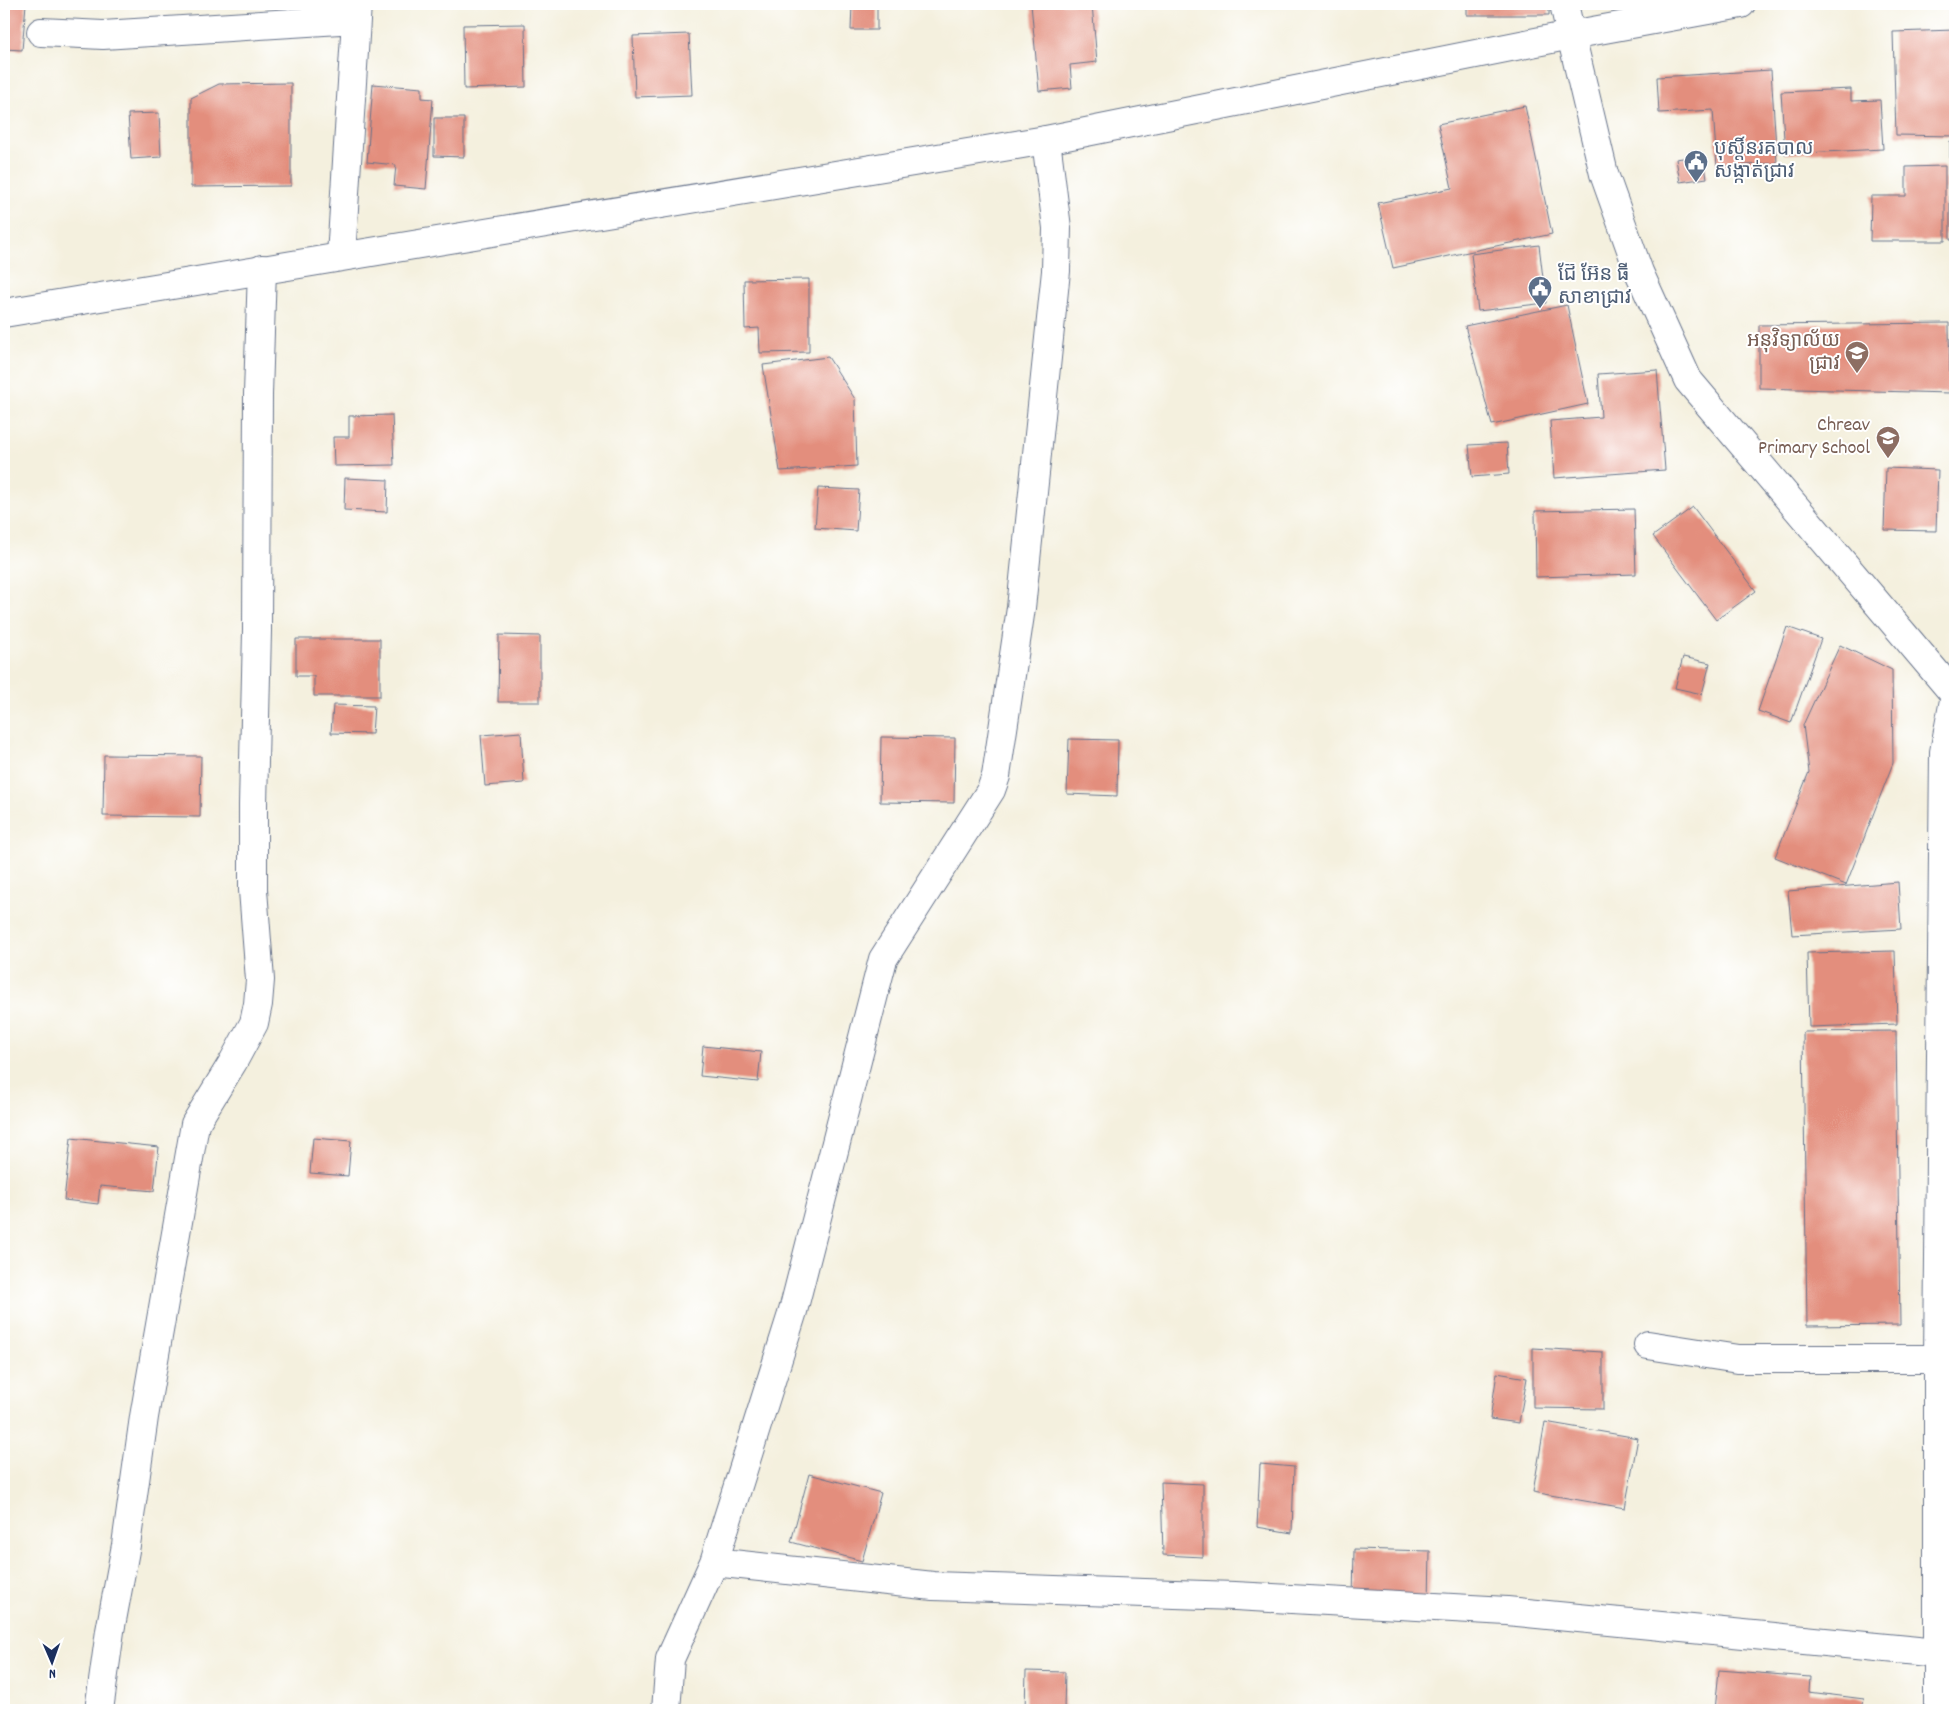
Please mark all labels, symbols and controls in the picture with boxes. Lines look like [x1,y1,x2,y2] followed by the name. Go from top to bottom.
[1714,136,1813,187] place label: បុស្តិ៍នរគបាល សង្កាត់ជ្រាវ
[1683,149,1709,183] public building icon: បុស្តិ៍នរគបាល សង្កាត់ជ្រាវ
[1558,262,1632,313] place label: ជ៊ែ អ៊ែន ធី សាខាជ្រាវ
[1527,275,1553,309] public building icon: ជ៊ែ អ៊ែន ធី សាខាជ្រាវ
[1747,327,1840,379] place label: អនុវិទ្យាល័យ ជ្រាវ
[1844,340,1870,374] school or university icon: អនុវិទ្យាល័យ ជ្រាវ
[1758,412,1871,463] place label: Chreav Primary School
[1875,425,1901,459] school or university icon: Chreav Primary School
[28,1636,78,1686] north arrow
[48,1663,56,1683] text: N

